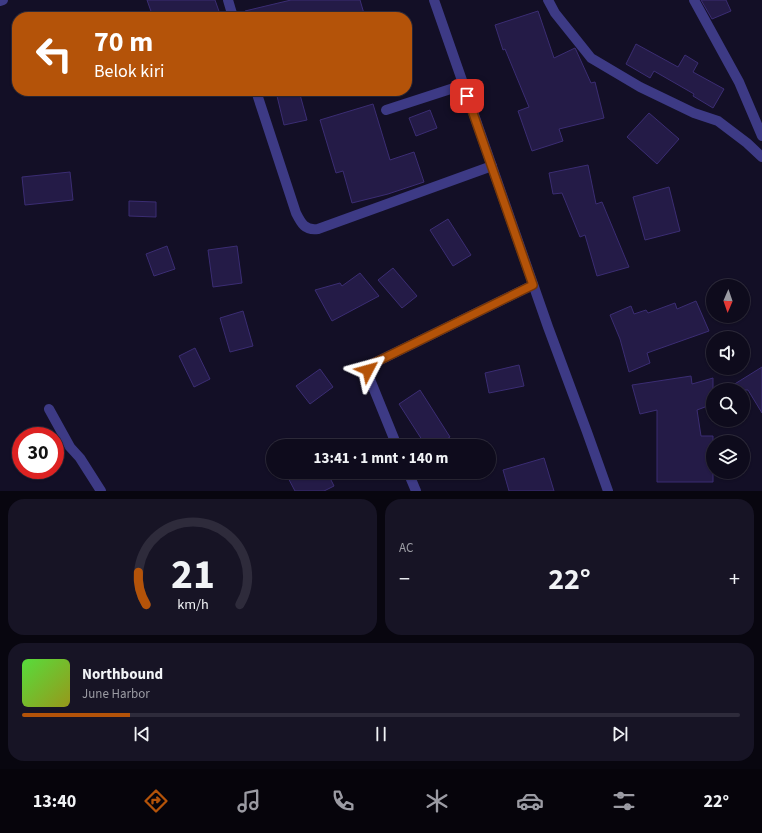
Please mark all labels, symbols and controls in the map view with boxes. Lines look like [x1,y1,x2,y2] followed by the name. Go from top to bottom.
[94,22,153,62] text: 70 m
[28,28,80,80] icon: left
[94,59,164,84] text: Belok kiri
[450,79,484,113] pin
[456,85,478,107] icon: arrive
[706,279,750,323] north arrow
[706,279,750,479] map controls
[706,331,750,375] button: sound
[347,349,389,391] position arrow
[706,383,750,427] button: search
[12,427,64,479] speed limit sign: 30
[706,435,750,479] button: layers
[314,448,448,469] text: 13:41 · 1 mnt · 140 m
[399,539,413,557] text: AC
[171,545,214,605] text: 21
[548,558,591,601] text: 22°
[399,563,410,595] text: −
[729,563,740,595] text: +
[177,594,208,615] text: km/h
[82,664,163,685] text: Northbound
[82,685,150,703] text: June Harbor
[131,723,153,745] icon: previous
[370,723,392,745] icon: pause
[609,723,631,745] icon: next
[142,787,170,815] icon: directions
[235,787,263,815] icon: music
[329,787,357,815] icon: phone
[423,787,451,815] icon: climate
[516,787,544,815] icon: car
[610,787,638,815] icon: filters
[33,789,76,814] text: 13:40
[704,789,729,814] text: 22°

